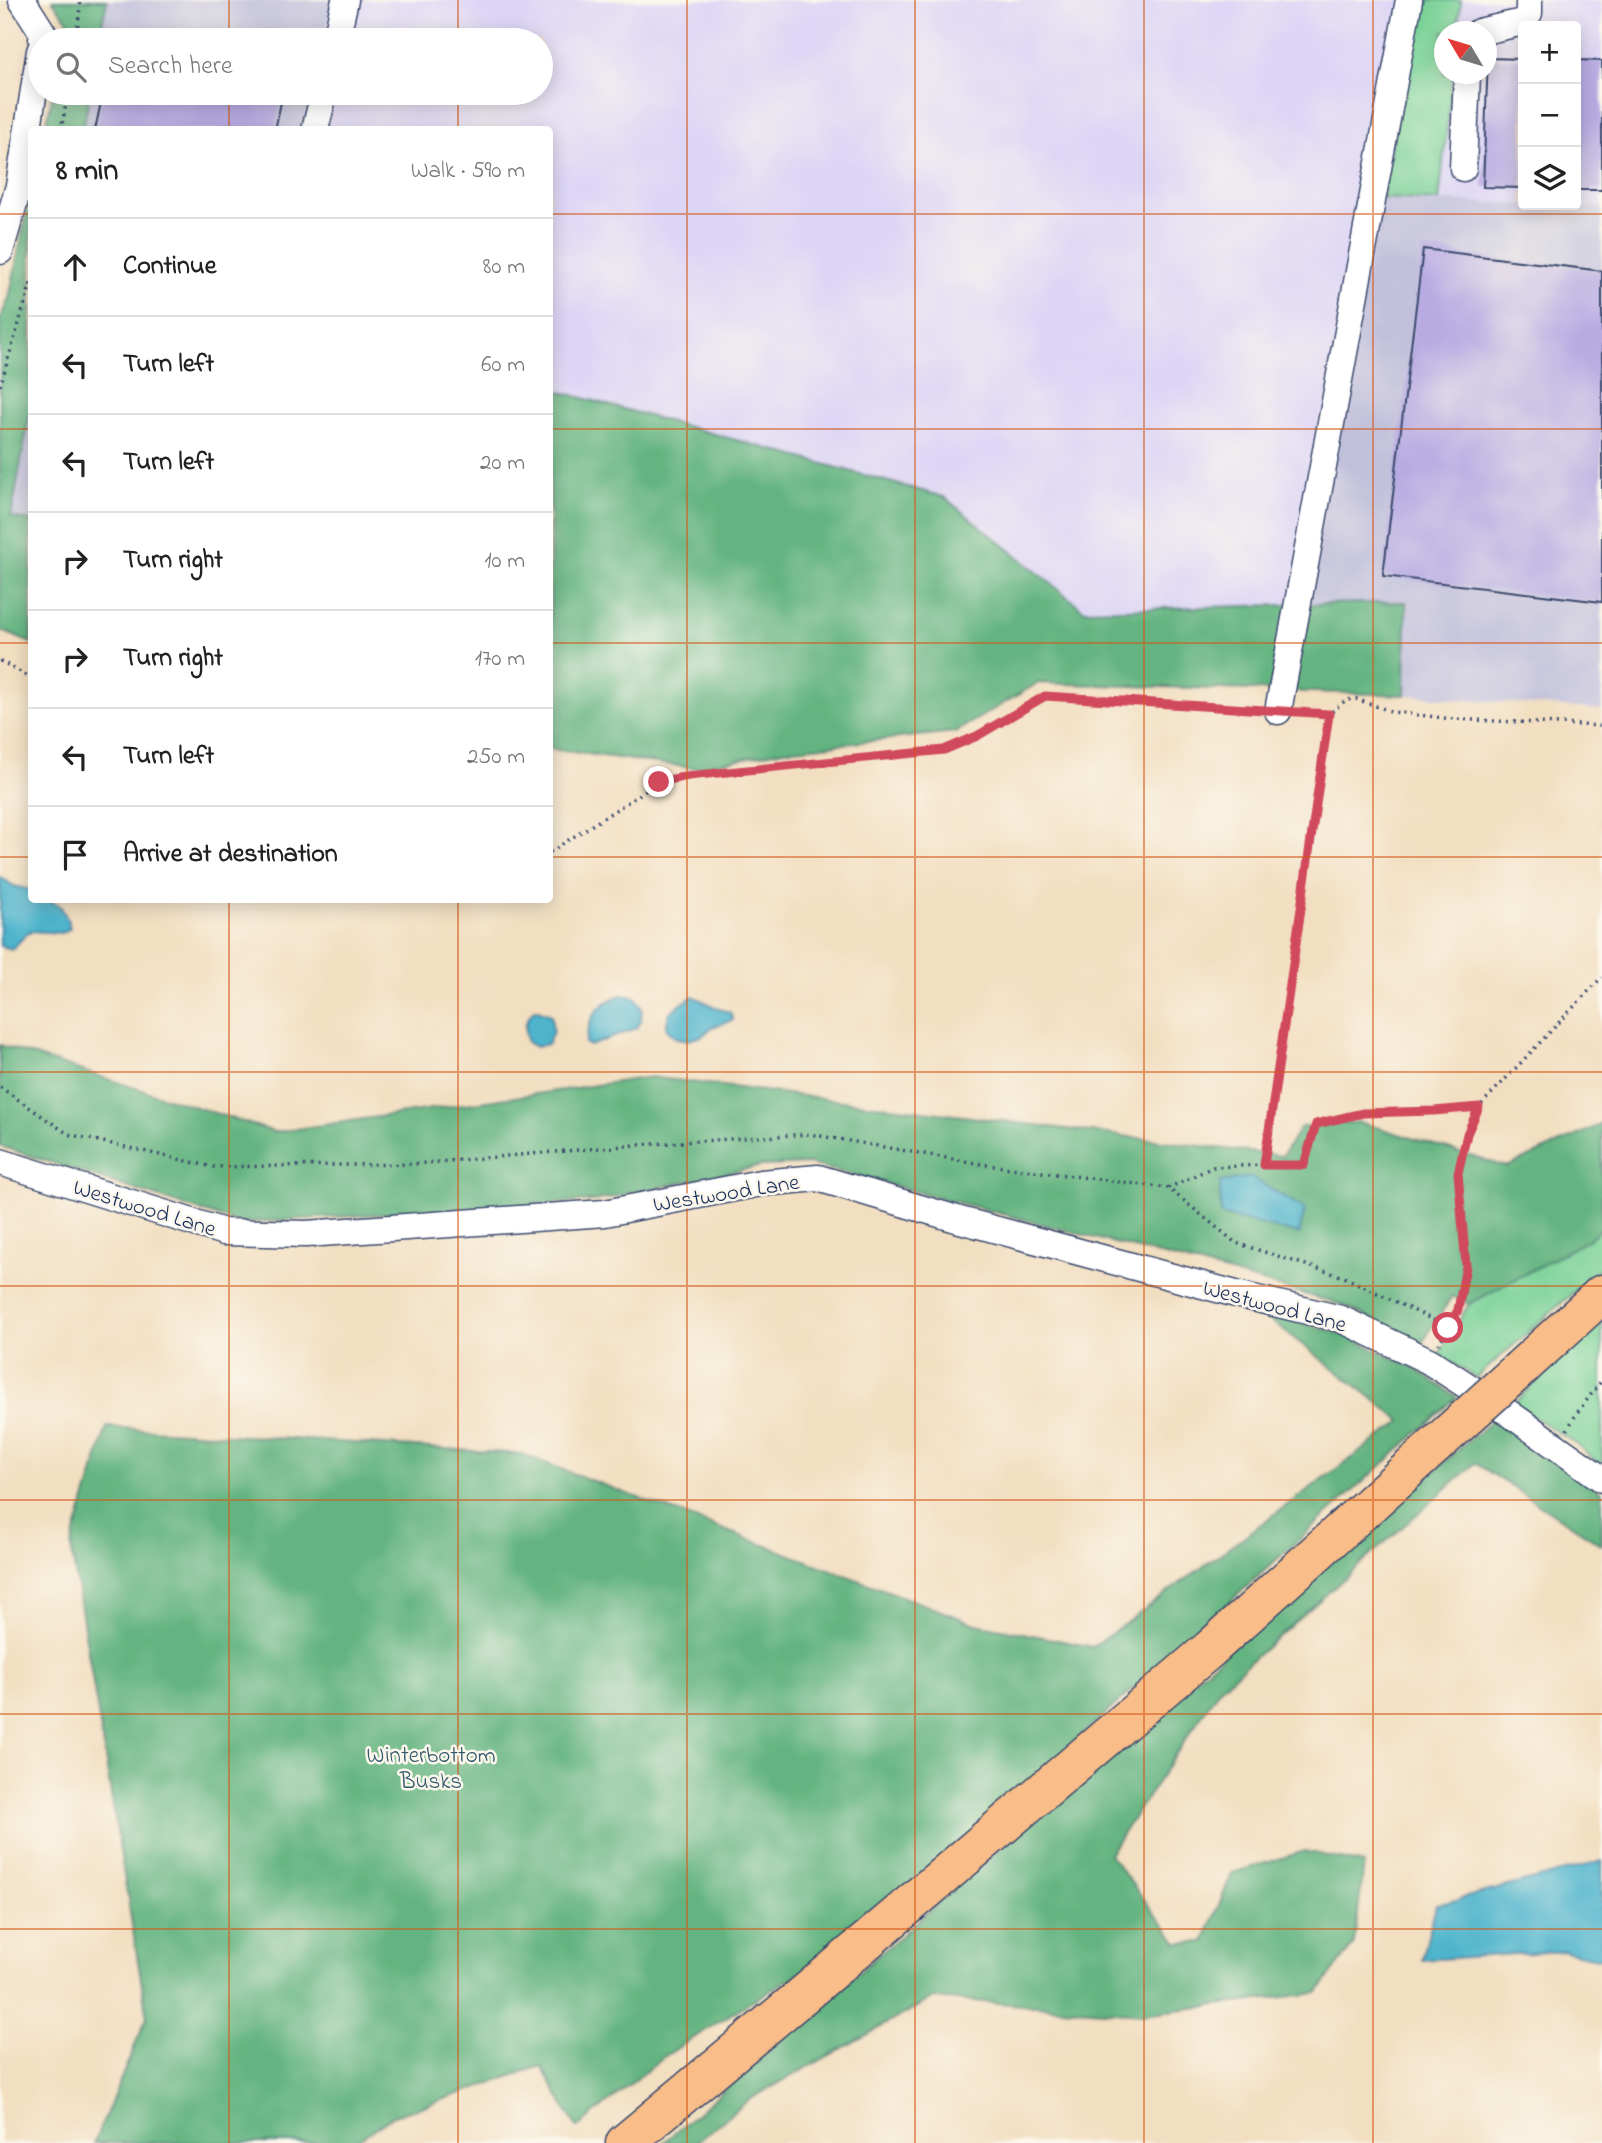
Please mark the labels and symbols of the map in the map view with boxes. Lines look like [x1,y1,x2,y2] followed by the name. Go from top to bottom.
[1434,21,1497,84] north arrow
[643,766,674,797] route end
[651,1167,803,1222] street label: Westwood Lane
[69,1172,220,1247] street label: Westwood Lane
[1199,1272,1351,1343] street label: Westwood Lane
[1432,1312,1463,1343] route start
[367,1740,495,1799] park label: Winterbottom Busks

